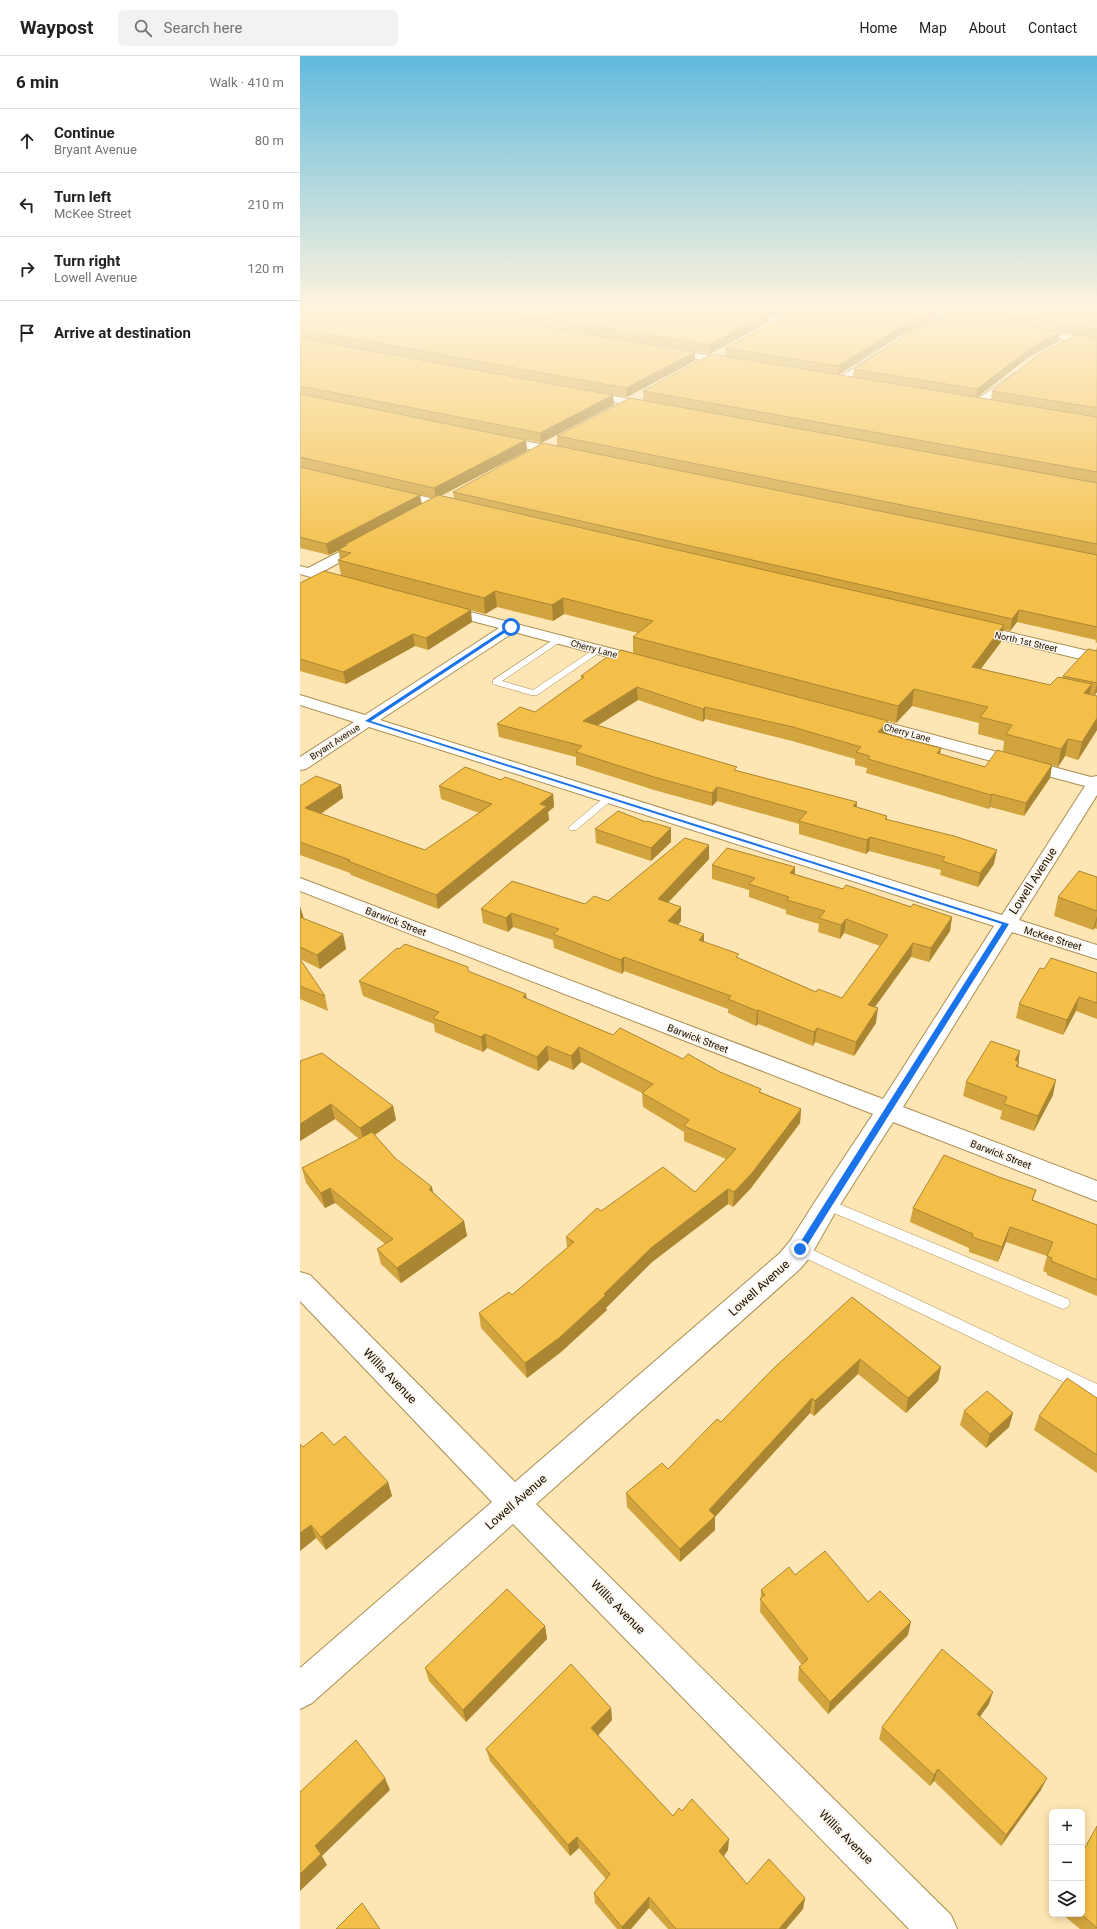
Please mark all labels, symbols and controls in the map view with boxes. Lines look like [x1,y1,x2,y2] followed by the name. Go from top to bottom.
[118,10,398,46] search box
[20,16,94,39] text: Waypost
[132,17,154,39] icon: search
[164,19,242,37] text: Search here
[859,20,897,36] text: Home
[919,20,947,36] text: Map
[969,20,1006,36] text: About
[1028,20,1077,36] text: Contact
[16,72,59,92] text: 6 min
[209,75,284,90] text: Walk · 410 m
[54,124,115,142] text: Continue
[16,130,38,152] icon: ahead
[255,133,284,148] text: 80 m
[54,142,137,157] text: Bryant Avenue
[54,188,111,206] text: Turn left
[16,194,38,216] icon: left
[247,197,284,212] text: 210 m
[54,206,131,221] text: McKee Street
[54,252,120,270] text: Turn right
[16,258,38,280] icon: right
[247,261,284,276] text: 120 m
[54,270,137,285] text: Lowell Avenue
[16,322,38,344] icon: arrive
[54,324,191,342] text: Arrive at destination
[502,618,520,636] route start
[994,630,1058,654] street label: North 1st Street
[570,638,619,660] street label: Cherry Lane
[308,722,362,762] street label: Bryant Avenue
[883,722,932,744] street label: Cherry Lane
[1006,845,1060,917] street label: Lowell Avenue
[364,905,428,938] street label: Barwick Street
[1023,925,1083,952] street label: McKee Street
[666,1022,730,1055] street label: Barwick Street
[969,1138,1033,1171] street label: Barwick Street
[791,1240,809,1258] route end
[726,1257,792,1319] street label: Lowell Avenue
[360,1346,420,1406] street label: Willis Avenue
[482,1472,550,1532] street label: Lowell Avenue
[588,1577,648,1637] street label: Willis Avenue
[816,1807,876,1867] street label: Willis Avenue
[1049,1809,1085,1917] map controls
[1049,1809,1085,1845] button: +
[1049,1845,1085,1881] button: −
[1049,1881,1085,1917] button: layers

